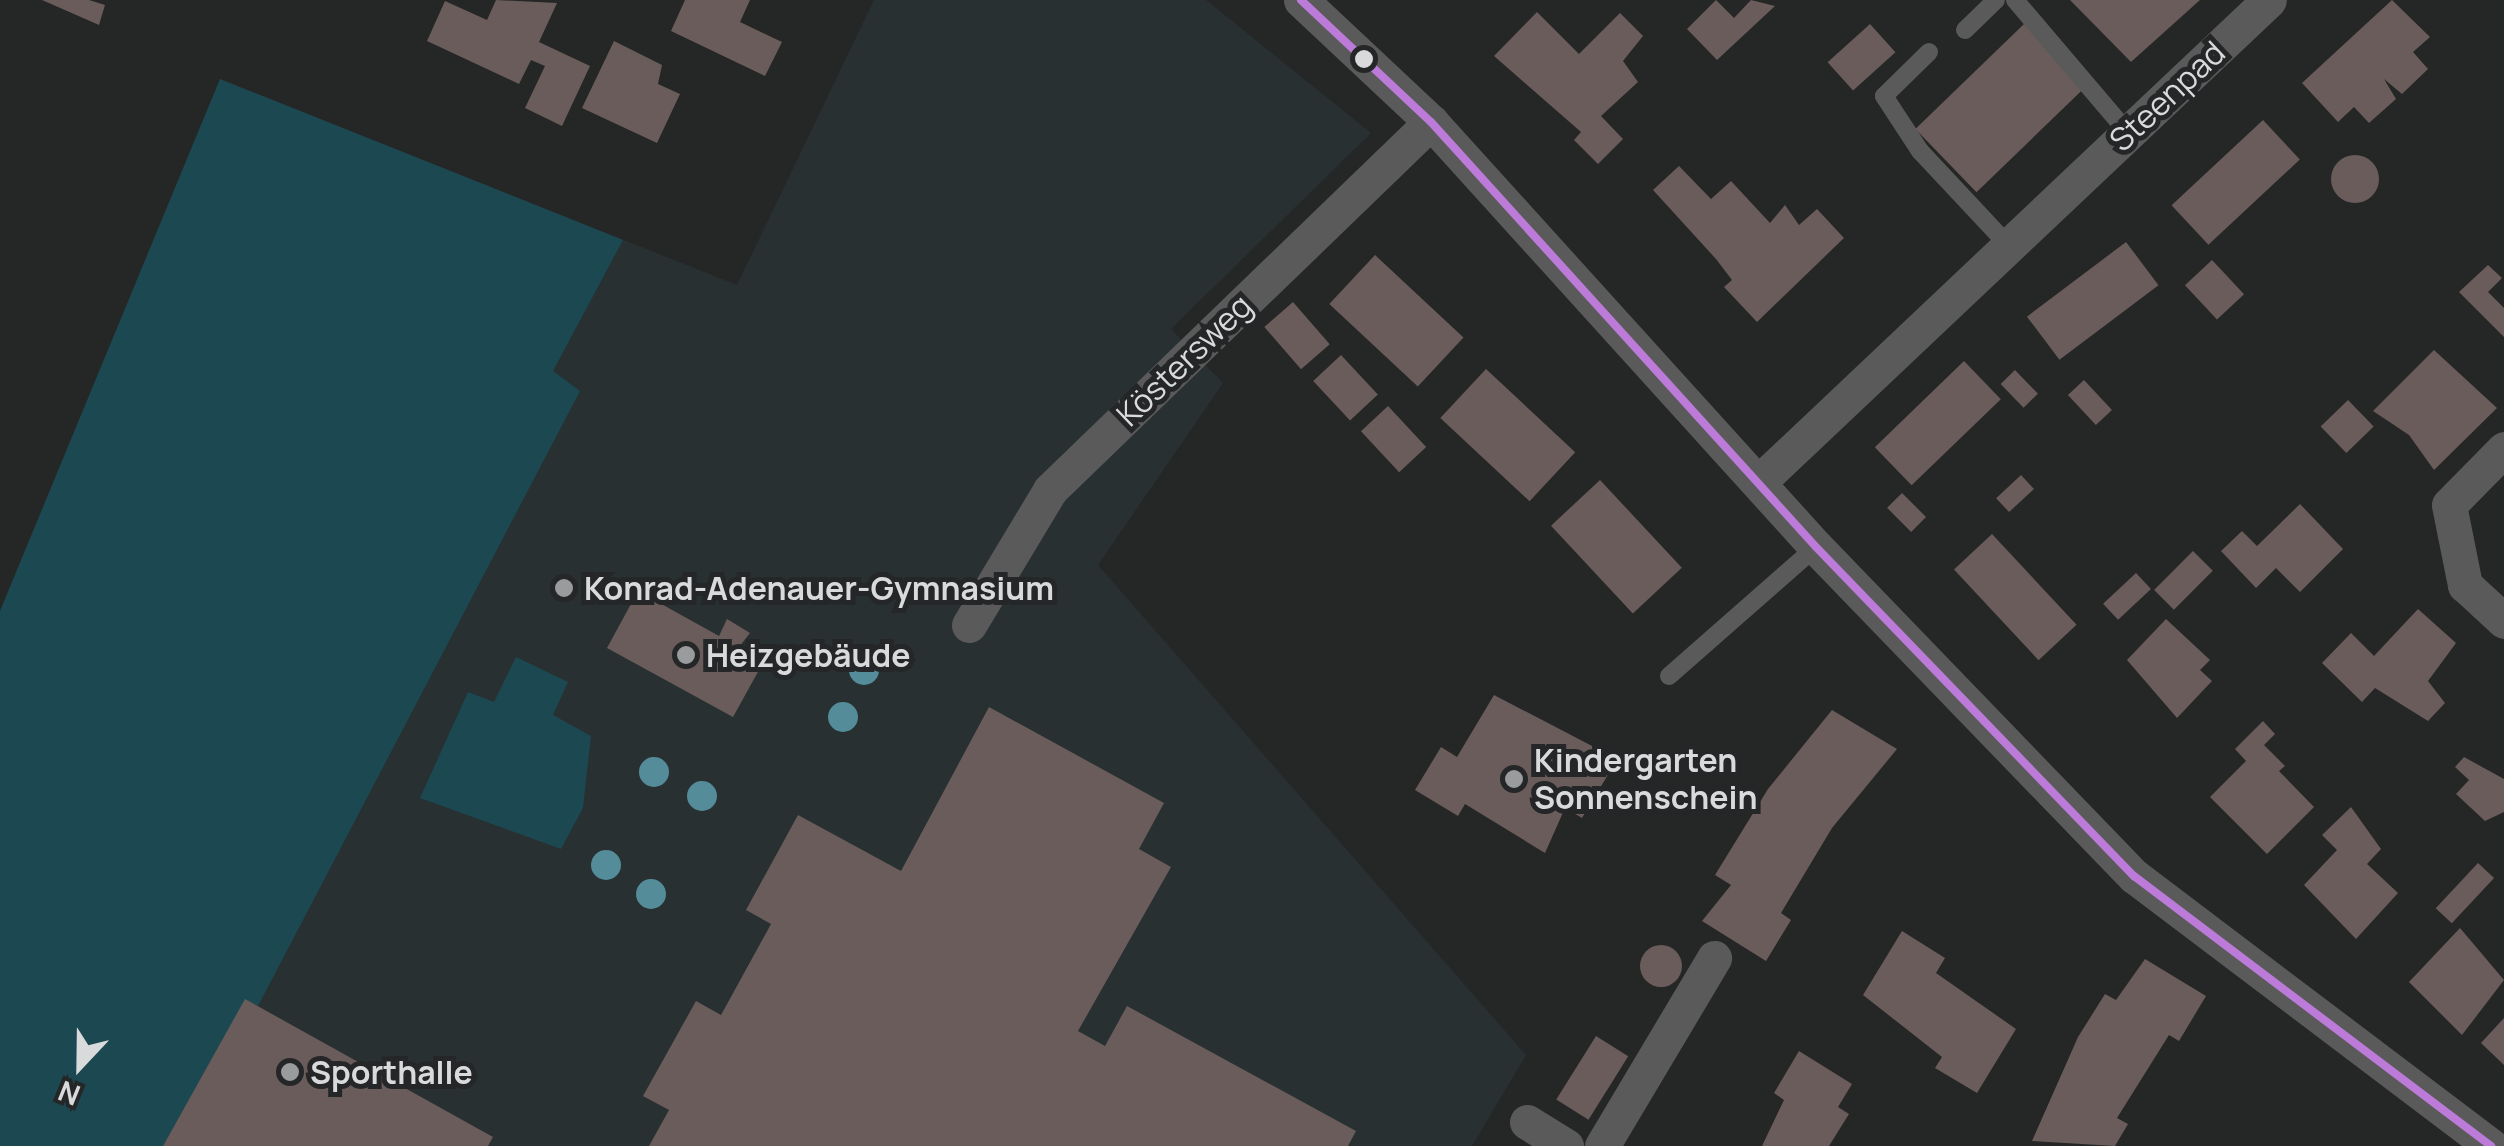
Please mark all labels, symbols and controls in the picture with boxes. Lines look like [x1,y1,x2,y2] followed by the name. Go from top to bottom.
[2101,33,2233,159] street label: Steenpad
[1354,49,1374,69] unlabelled marker
[1109,286,1259,434] street label: Köstersweg
[584,569,1054,607] place label: Konrad-Adenauer-Gymnasium
[553,577,575,599] marker: Konrad-Adenauer-Gymnasium
[706,636,911,674] place label: Heizgebäude
[675,644,697,666] marker: Heizgebäude
[1534,742,1757,817] place label: Kindergarten Sonnenschein
[1503,768,1525,790] marker: Kindergarten Sonnenschein
[30,1016,130,1116] north arrow
[310,1053,473,1091] place label: Sporthalle
[279,1061,301,1083] marker: Sporthalle
[52,1072,85,1115] text: N

